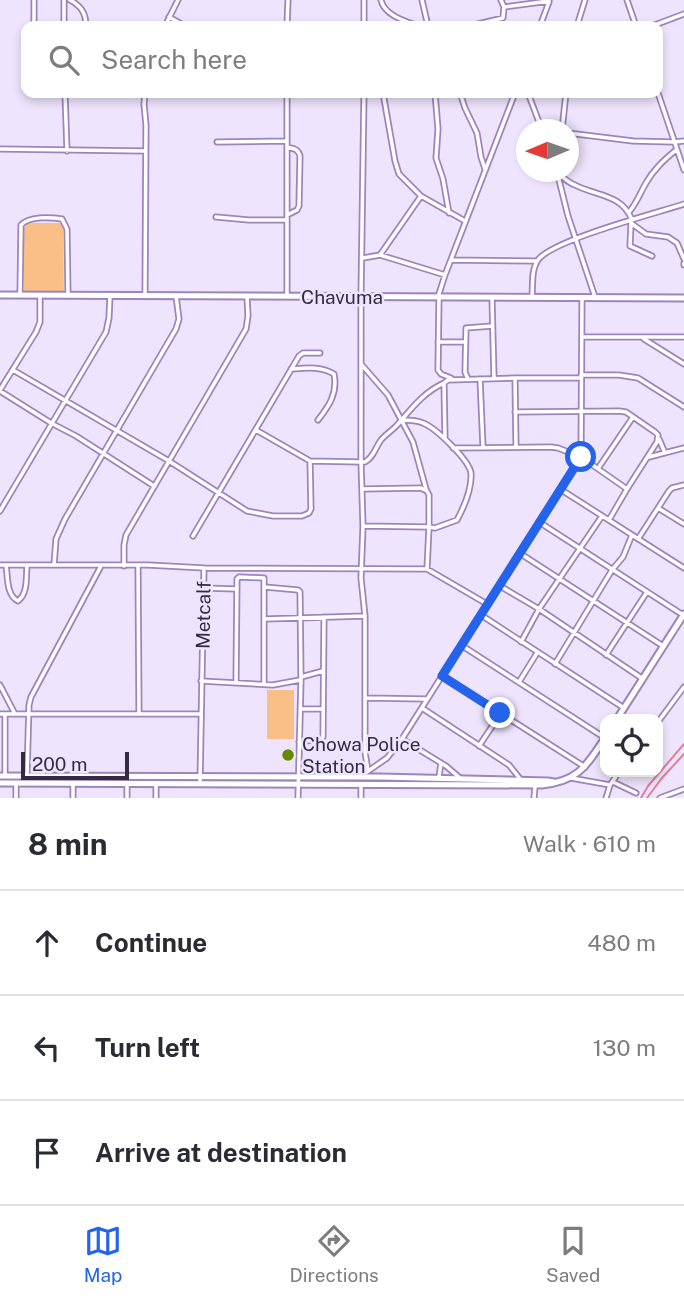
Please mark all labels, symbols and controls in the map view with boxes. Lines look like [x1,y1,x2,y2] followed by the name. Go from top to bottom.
[21,21,663,98] search box
[45,41,83,79] icon: search
[101,44,247,75] text: Search here
[516,119,579,182] north arrow
[301,286,383,308] street label: Chavuma
[565,441,596,472] route start
[191,581,215,649] street label: Metcalf
[484,697,515,728] route end
[600,714,663,777] map controls
[600,714,663,777] button: locate
[302,733,420,777] place label: Chowa Police Station
[280,747,296,763] marker: Chowa Police Station
[21,749,130,781] scale bar
[32,753,88,775] text: 200 m
[28,826,108,862] text: 8 min
[523,830,656,857] text: Walk · 610 m
[28,924,66,962] icon: ahead
[95,927,207,958] text: Continue
[587,929,656,956] text: 480 m
[28,1029,66,1067] icon: left
[95,1032,200,1063] text: Turn left
[593,1034,656,1061] text: 130 m
[28,1134,66,1172] icon: arrive
[95,1137,347,1168] text: Arrive at destination
[84,1222,122,1286] tab: Map
[289,1222,379,1286] tab: Directions
[546,1222,600,1286] tab: Saved

